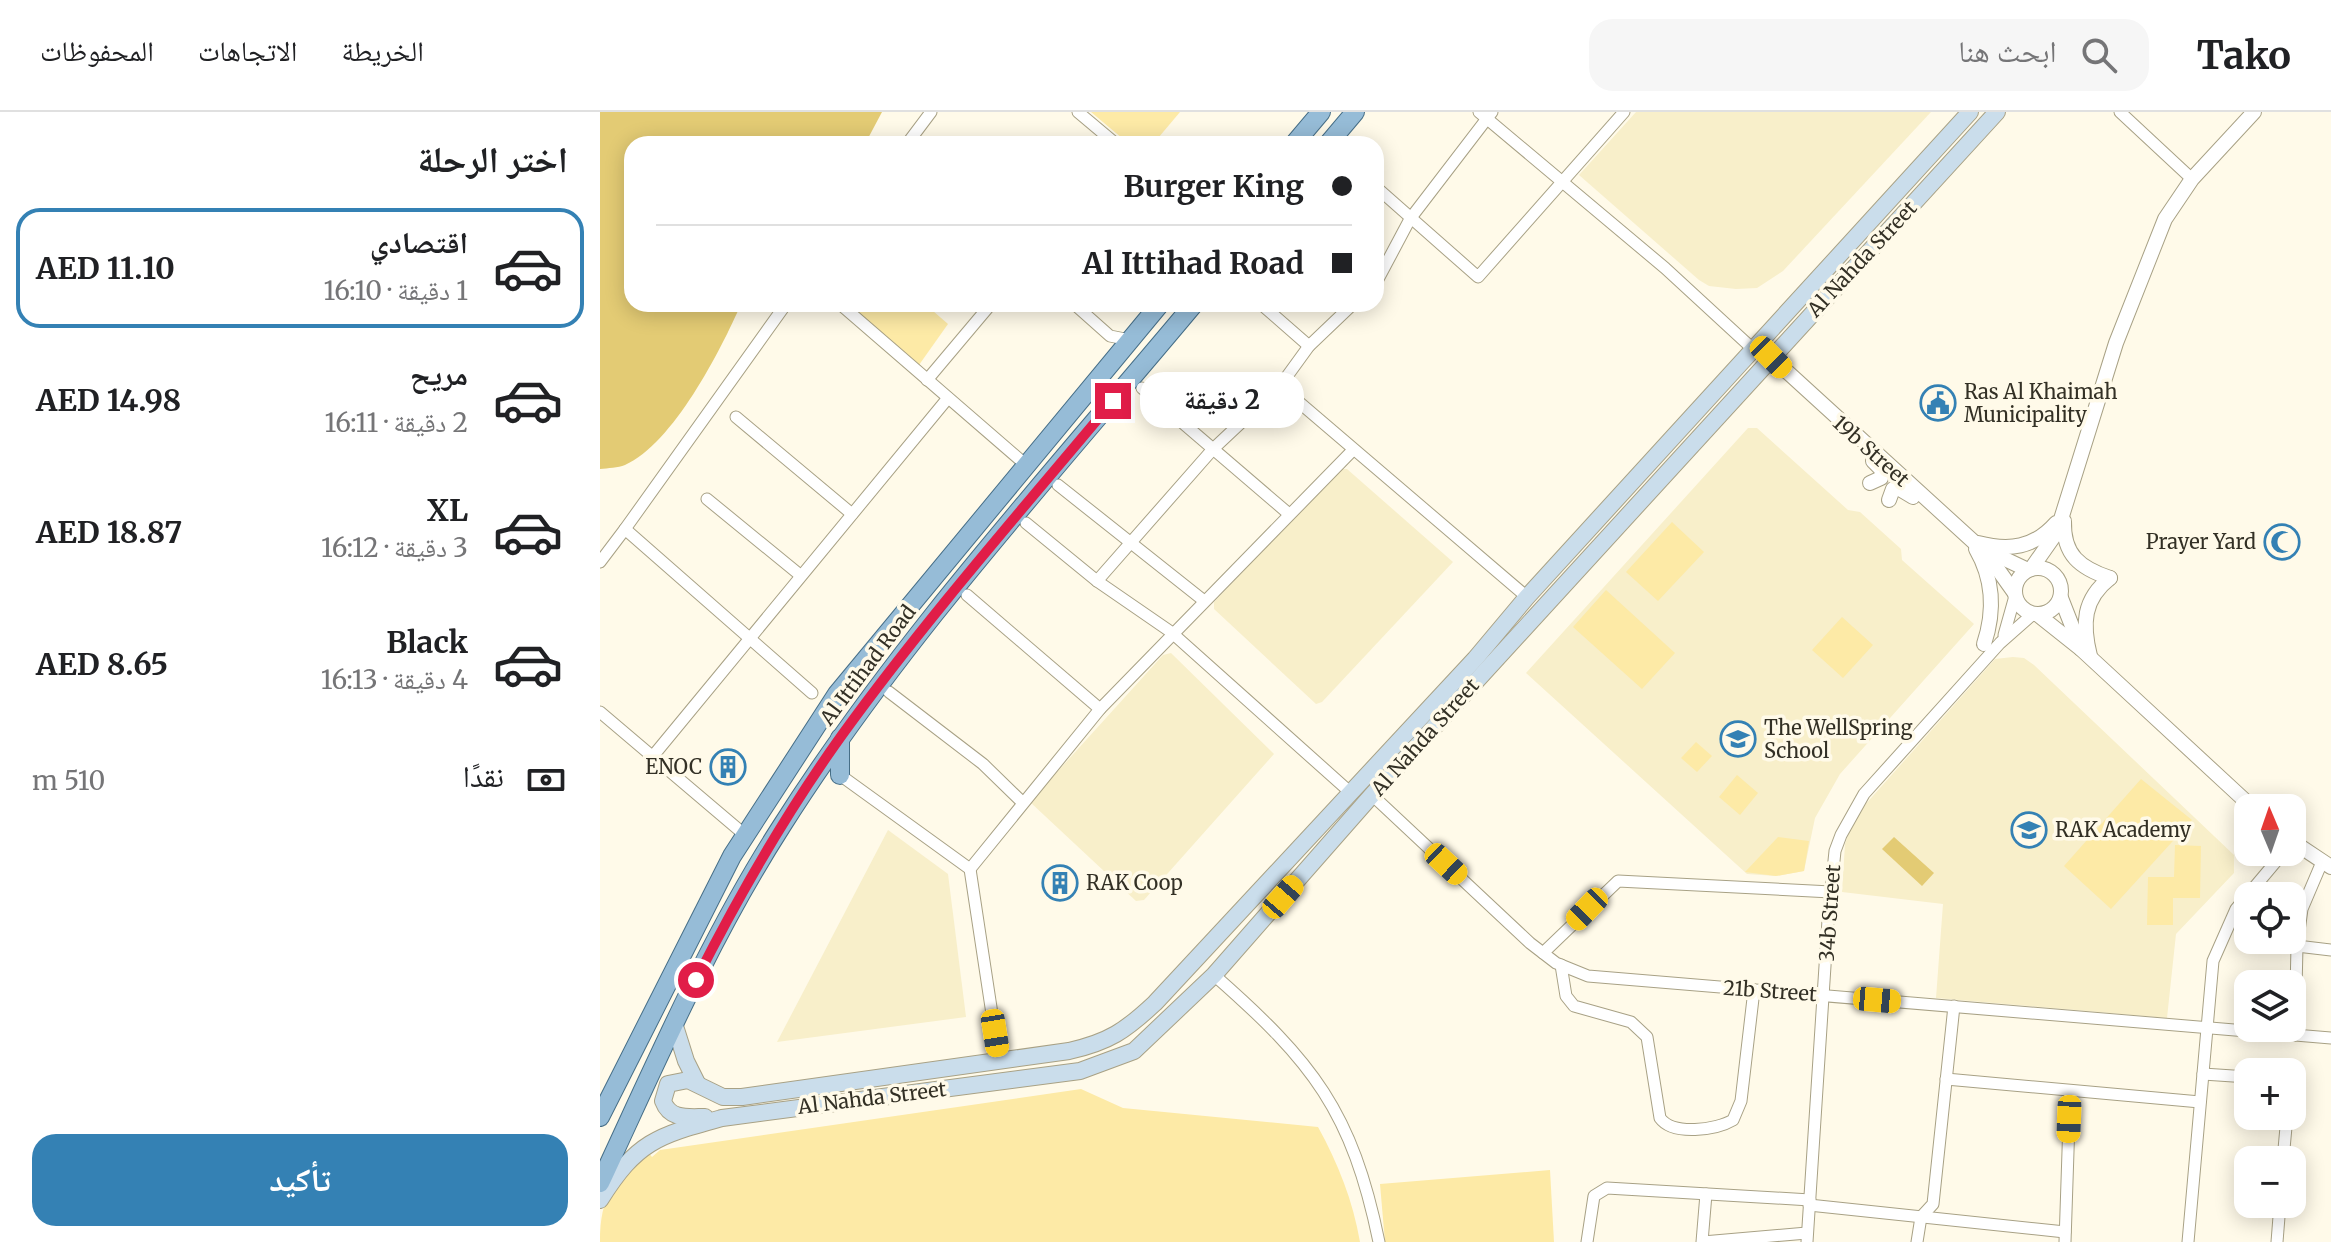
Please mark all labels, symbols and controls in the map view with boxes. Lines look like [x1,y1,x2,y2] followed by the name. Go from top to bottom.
[1589,19,2149,91] search box
[1958,32,2057,70] text: ابحث هنا
[2197,32,2291,79] text: Tako
[40,33,154,69] text: المحفوظات
[198,33,297,69] text: الاتجاهات
[341,33,424,69] text: الخريطة
[2077,33,2121,77] icon: search
[417,137,568,182] text: اختر الرحلة
[1123,167,1304,205] text: Burger King
[1801,195,1922,323] street label: Al Nahda Street
[370,223,468,261] text: اقتصادي
[492,232,564,304] icon: car
[1082,244,1304,282] text: Al Ittihad Road
[36,249,175,287] text: AED 11.10
[324,274,468,307] text: 1 دقيقة · 16:10
[1746,332,1796,382] car
[410,355,468,393] text: مريح
[492,364,564,436] icon: car
[1141,373,1305,429] callout: 2 دقيقة
[1964,379,2117,427] place label: Ras Al Khaimah Municipality
[36,381,181,419] text: AED 14.98
[1095,383,1131,419] route end
[1184,383,1260,416] text: 2 دقيقة
[1919,384,1957,422] public building icon: Ras Al Khaimah Municipality
[325,406,468,439] text: 2 دقيقة · 16:11
[1828,410,1915,492] street label: 19b Street
[427,491,468,529] text: XL
[492,496,564,568] icon: car
[36,513,182,551] text: AED 18.87
[2263,523,2301,561] mosque icon: Prayer Yard
[2146,529,2256,554] place label: Prayer Yard
[321,531,468,564] text: 3 دقيقة · 16:12
[814,600,921,730] street label: Al Ittihad Road
[386,623,468,661] text: Black
[492,628,564,700] icon: car
[36,645,168,683] text: AED 8.65
[321,663,468,696] text: 4 دقيقة · 16:13
[1365,673,1484,801] street label: Al Nahda Street
[1764,715,1913,763] place label: The WellSpring School
[1719,720,1757,758] school or university icon: The WellSpring School
[709,748,747,786] building icon: ENOC
[645,754,702,779] place label: ENOC
[463,757,504,795] text: نقدًا
[524,758,568,802] icon: cash
[32,764,105,797] text: 510 m
[2234,794,2306,866] north arrow
[2234,794,2306,1218] map controls
[2010,811,2048,849] school or university icon: RAK Academy
[2055,817,2192,842] place label: RAK Academy
[1420,839,1472,889] car
[1814,863,1845,962] street label: 34b Street
[1041,864,1079,902] building icon: RAK Coop
[1086,870,1183,895] place label: RAK Coop
[1258,871,1308,923] car
[2234,882,2306,954] button: locate
[1562,883,1612,935] car
[678,962,714,998] route start
[2234,970,2306,1042] button: layers
[1722,975,1818,1006] street label: 21b Street
[1852,986,1902,1014] car
[979,1007,1011,1059] car
[2234,1058,2306,1130] button: +
[795,1076,948,1119] street label: Al Nahda Street
[2056,1095,2082,1143] car
[32,1134,568,1226] button: تأكيد
[2234,1146,2306,1218] button: −

